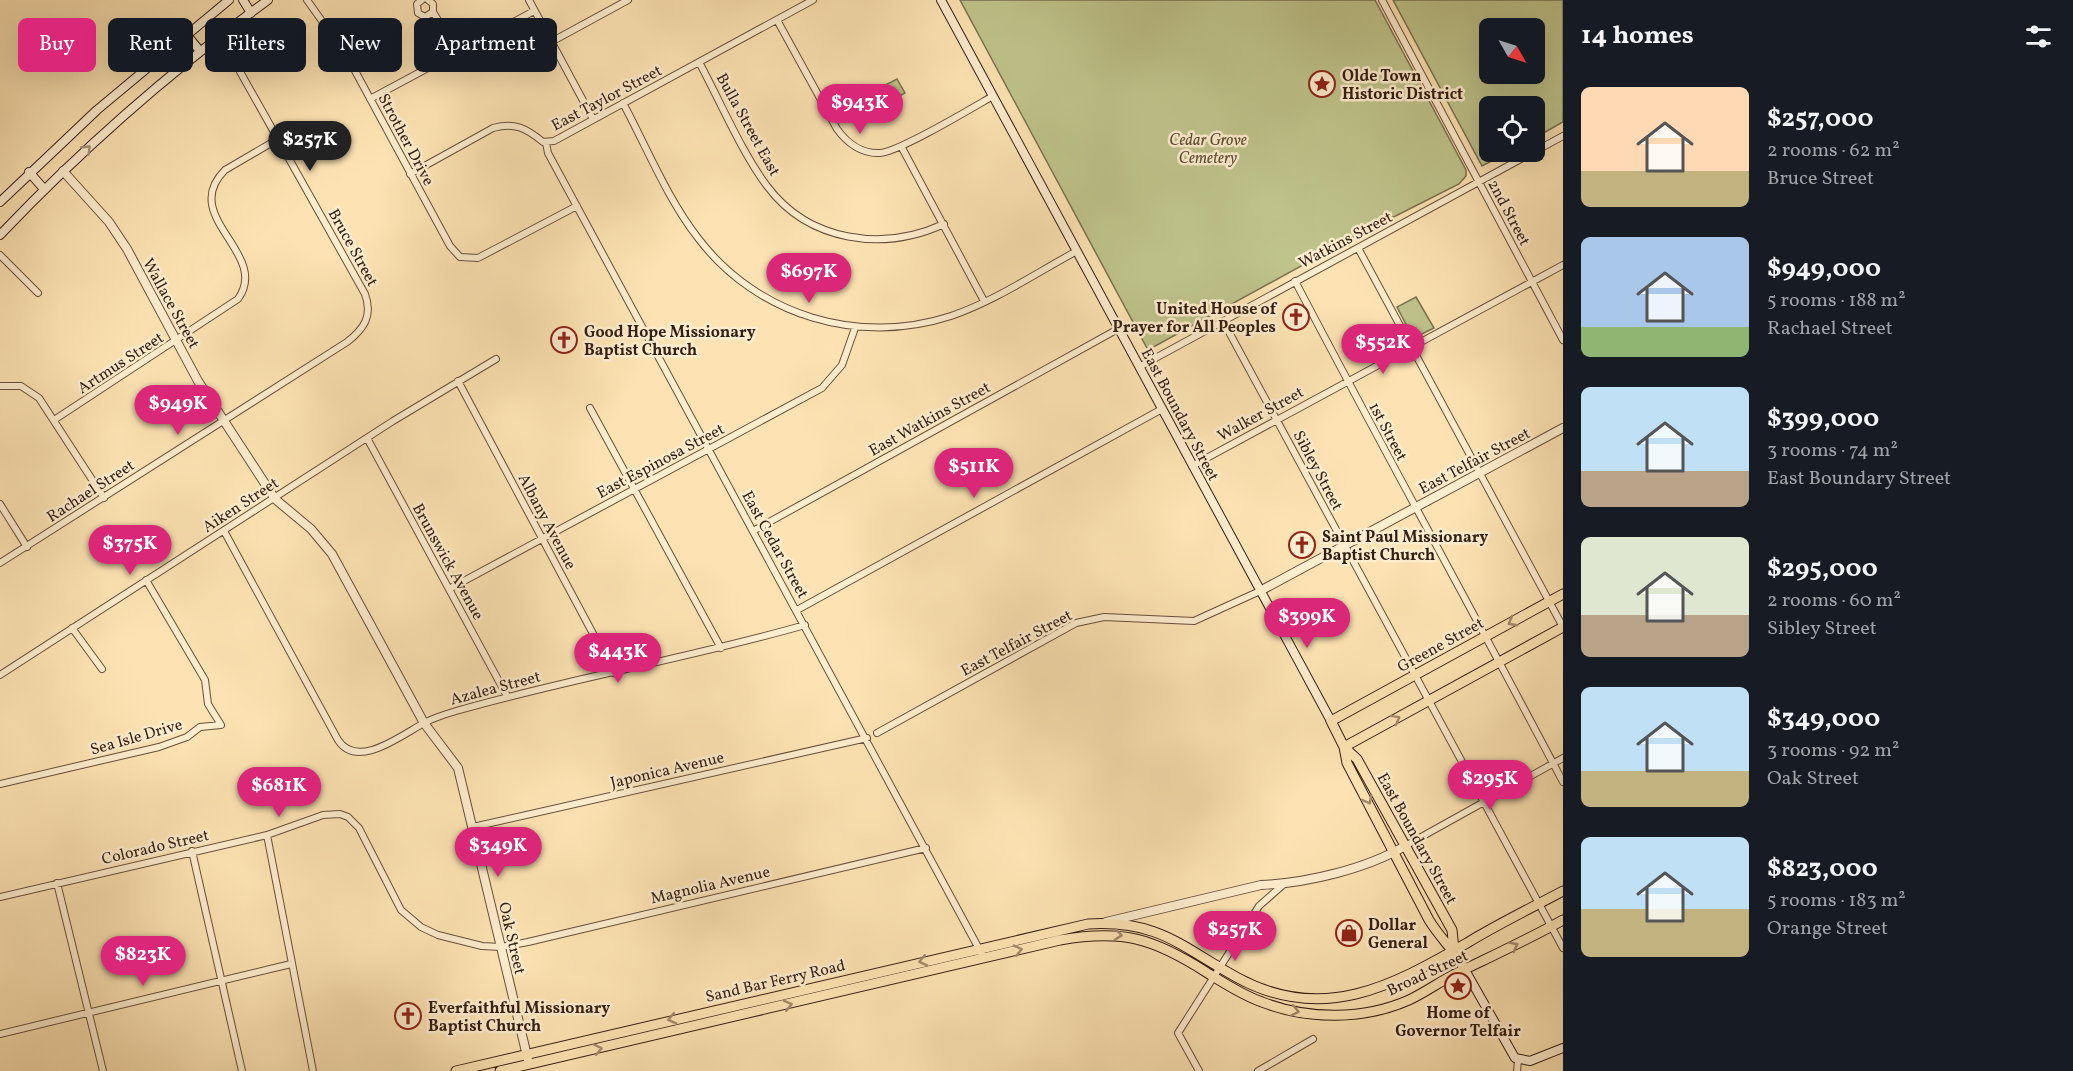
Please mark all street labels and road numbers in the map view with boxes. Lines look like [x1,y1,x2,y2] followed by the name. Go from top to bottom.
[548,60,666,137] street label: East Taylor Street
[710,69,785,181] street label: Bulla Street East
[372,90,439,190] street label: Strother Drive
[1482,176,1535,250] street label: 2nd Street
[322,205,383,291] street label: Bruce Street
[1295,207,1397,275] street label: Watkins Street
[136,255,204,353] street label: Wallace Street
[74,327,169,400] street label: Artmus Street
[1135,345,1224,485] street label: East Boundary Street
[865,377,995,462] street label: East Watkins Street
[1214,382,1308,448] street label: Walker Street
[1363,399,1412,466] street label: 1st Street
[593,419,729,505] street label: East Espinosa Street
[1415,423,1535,500] street label: East Telfair Street
[1287,427,1348,515] street label: Sibley Street
[43,455,140,528] street label: Rachael Street
[512,470,581,574] street label: Albany Avenue
[199,473,284,539] street label: Aiken Street
[736,487,813,603] street label: East Cedar Street
[406,500,488,624] street label: Brunswick Avenue
[957,605,1077,682] street label: East Telfair Street
[1394,613,1489,679] street label: Greene Street
[448,666,544,712] street label: Azalea Street
[88,714,185,762] street label: Sea Isle Drive
[608,747,726,795] street label: Japonica Avenue
[1371,769,1462,909] street label: East Boundary Street
[100,825,212,871] street label: Colorado Street
[649,862,772,910] street label: Magnolia Avenue
[492,900,530,977] street label: Oak Street
[1384,945,1472,1002] street label: Broad Street
[703,955,848,1009] street label: Sand Bar Ferry Road

